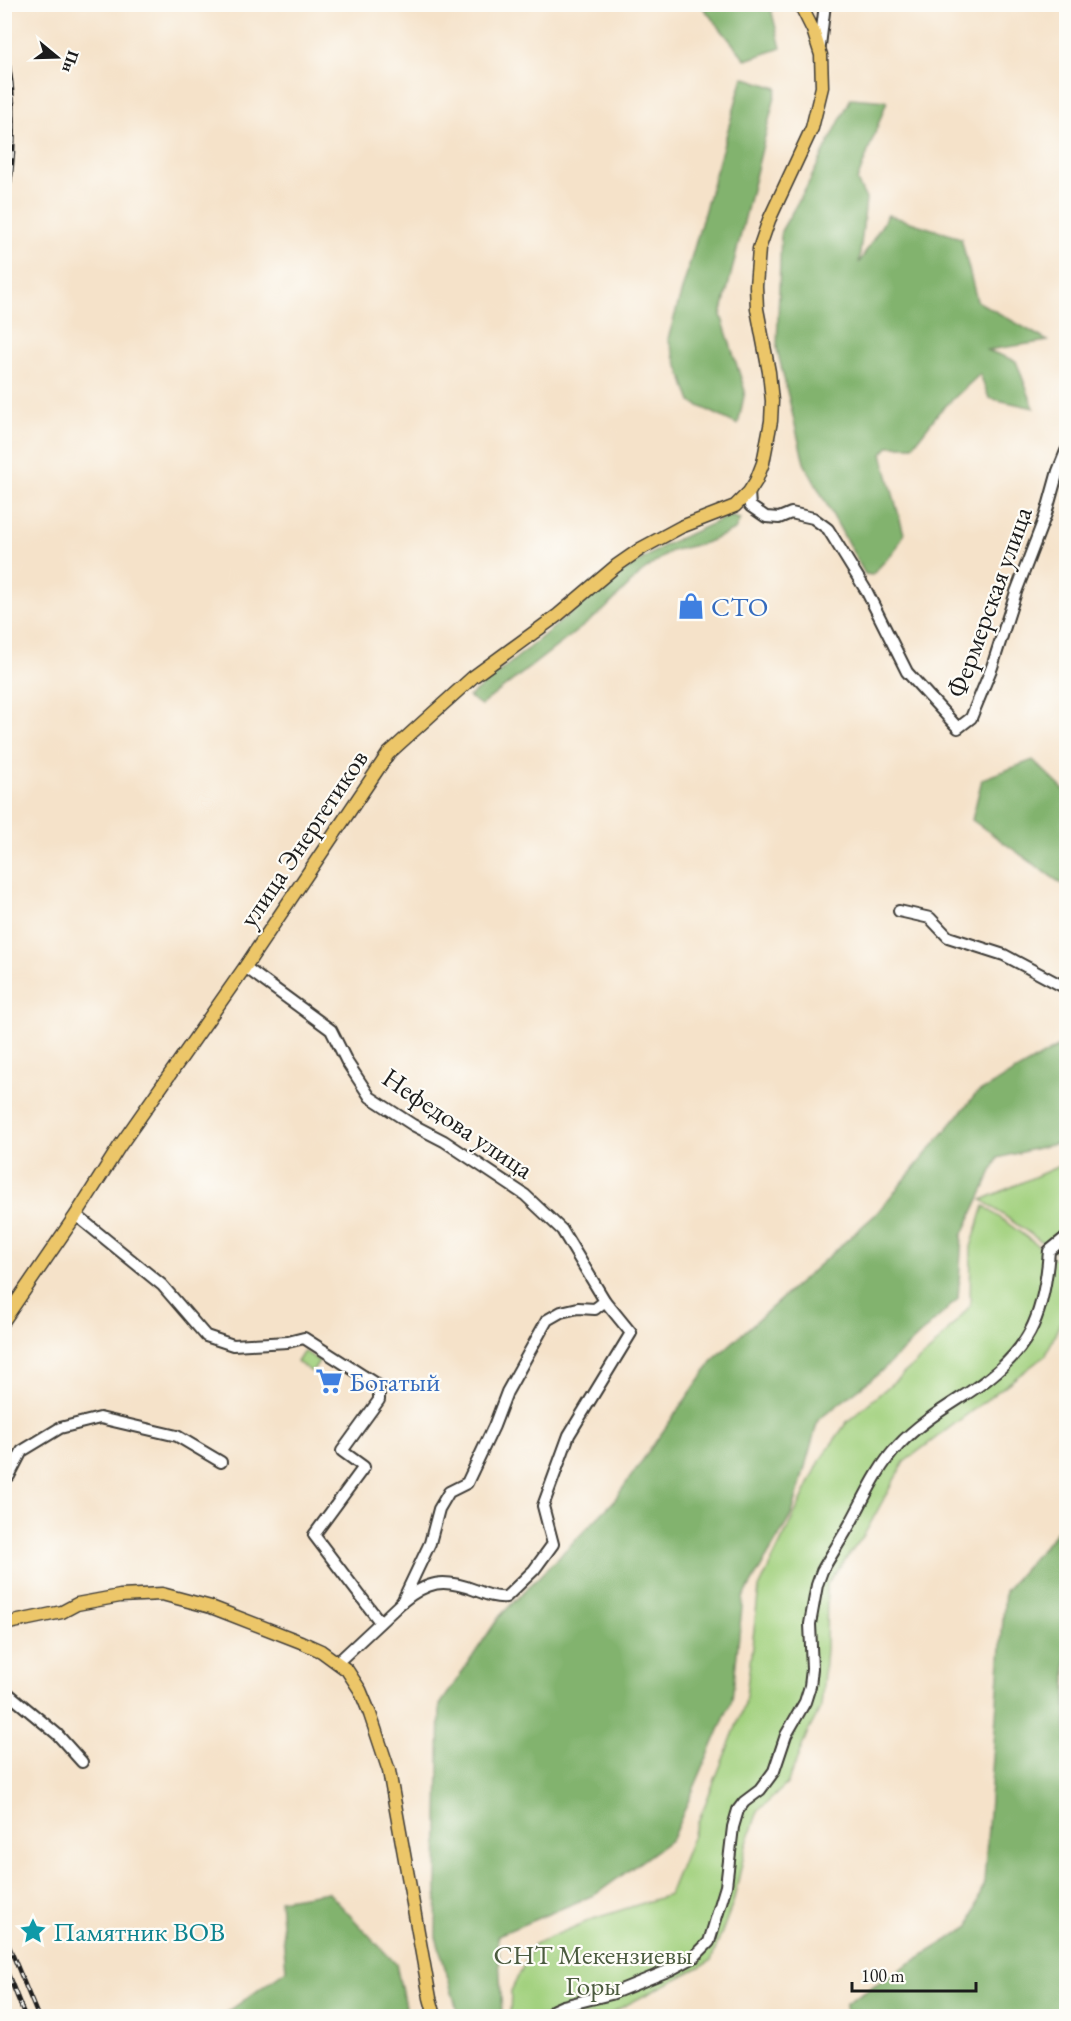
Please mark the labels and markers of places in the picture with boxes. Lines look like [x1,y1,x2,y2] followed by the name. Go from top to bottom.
[711,589,768,624] place label: СТО
[676,591,706,621] shop icon: СТО
[349,1364,440,1399] place label: Богатый
[314,1366,344,1396] supermarket icon: Богатый
[53,1914,225,1949] place label: Памятник ВОВ
[18,1916,48,1946] place icon: Памятник ВОВ

